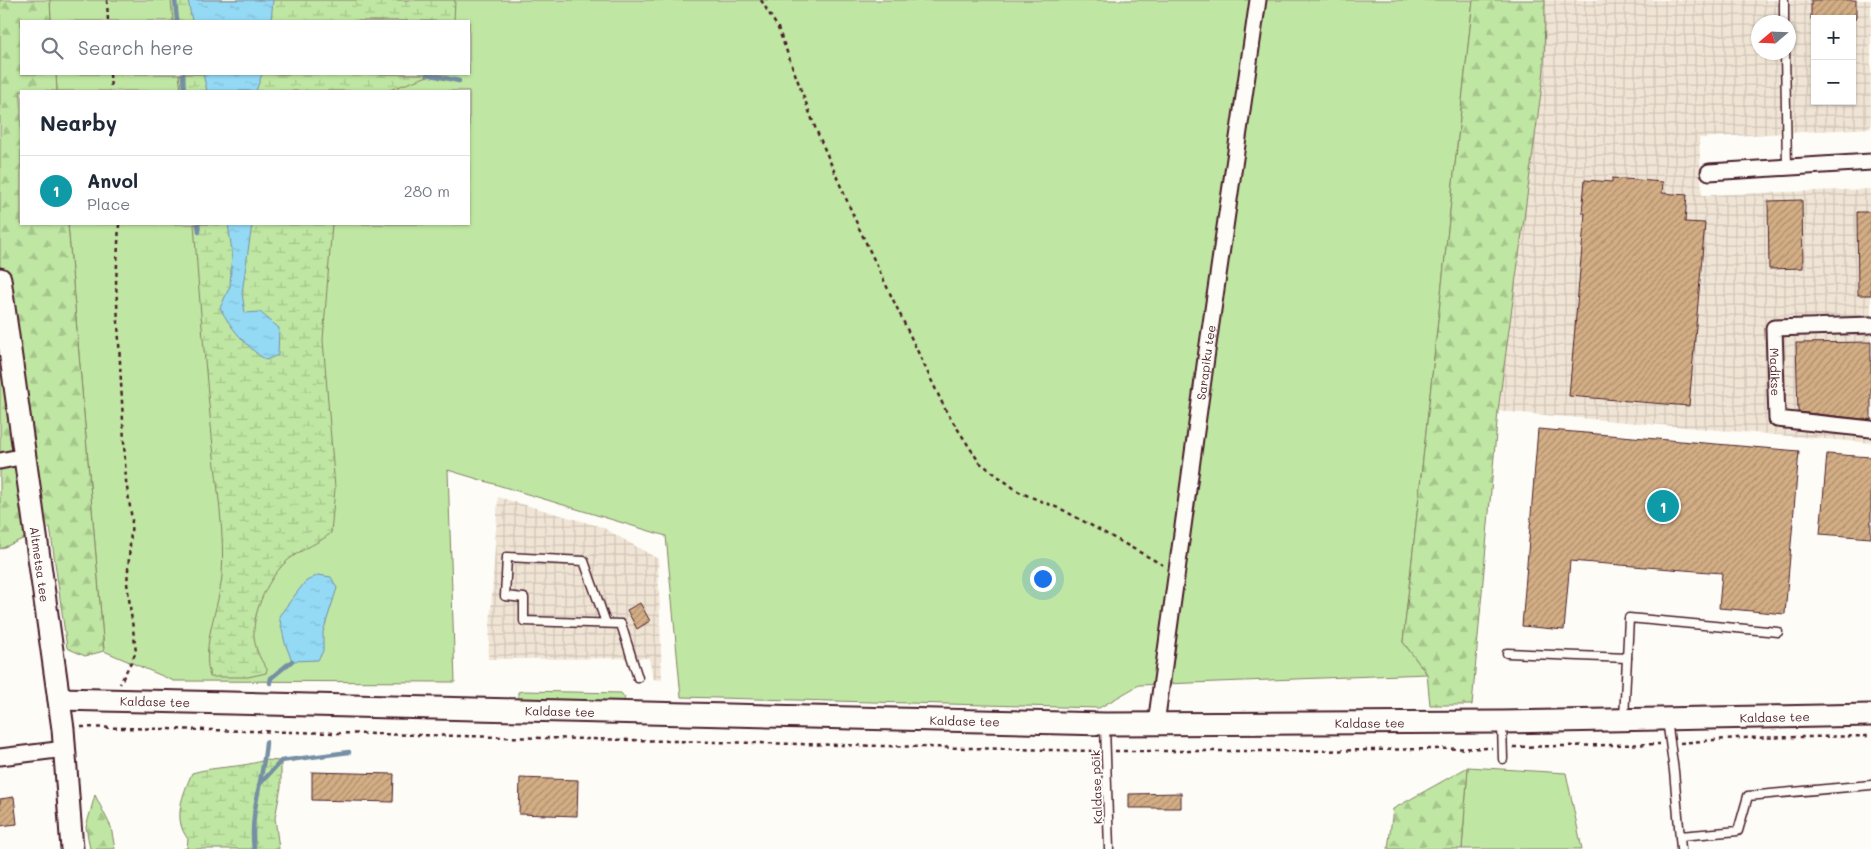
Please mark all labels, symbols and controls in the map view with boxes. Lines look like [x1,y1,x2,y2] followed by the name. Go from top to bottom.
[1751,15,1796,60] north arrow
[1811,15,1856,105] map controls
[1811,15,1856,60] button: +
[20,20,470,75] search box
[38,34,66,62] icon: search
[78,35,194,60] text: Search here
[1811,60,1856,105] button: −
[40,109,117,136] text: Nearby
[87,168,138,193] text: Anvol
[52,180,60,201] text: 1
[404,180,450,201] text: 280 m
[87,193,130,214] text: Place
[1192,324,1219,401] street label: Sarapiku tee
[1767,348,1784,396] street label: Madikse
[1647,487,1679,525] pin: 1
[27,525,53,603] street label: Altmetsa tee
[1030,566,1056,592] your location
[120,692,190,710] street label: Kaldase tee
[525,702,595,720] street label: Kaldase tee
[1739,708,1810,725] street label: Kaldase tee
[929,712,1000,729] street label: Kaldase tee
[1335,714,1405,731] street label: Kaldase tee
[1087,749,1105,825] street label: Kaldase põik

